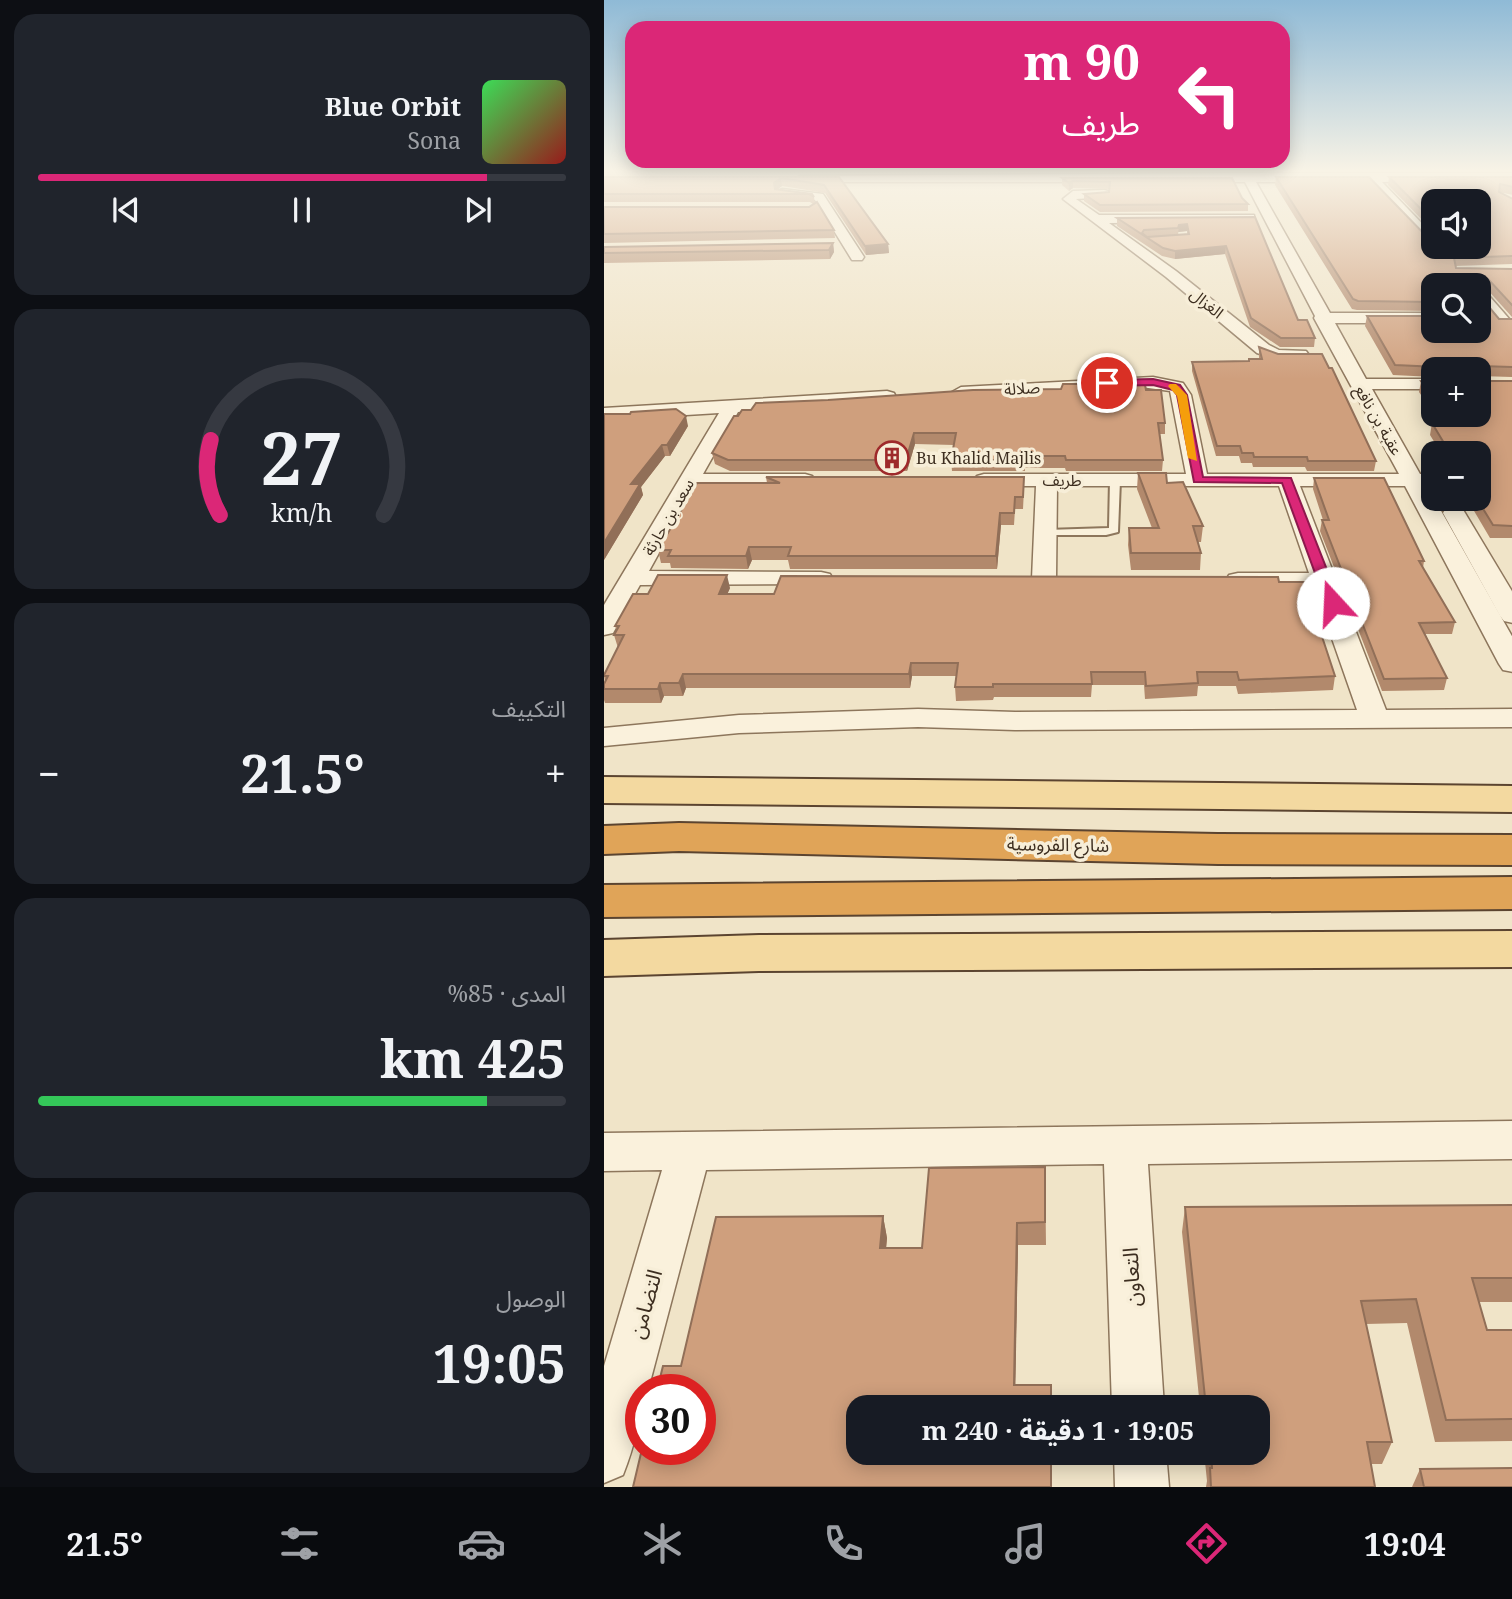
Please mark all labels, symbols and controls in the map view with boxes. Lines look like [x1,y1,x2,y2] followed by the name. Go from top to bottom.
[1024,28,1140,94] text: 90 m
[1164,49,1255,140] icon: left
[325,88,461,124] text: Blue Orbit
[1062,101,1140,144] text: طريف
[407,124,461,156] text: Sona
[1421,189,1491,511] map controls
[1421,189,1491,259] button: sound
[107,191,145,229] icon: previous
[283,191,321,229] icon: pause
[459,191,497,229] icon: next
[1421,273,1491,343] button: search
[1186,283,1228,323] street label: الغزال
[1077,353,1137,413] pin
[1421,357,1491,427] button: +
[1088,364,1126,402] icon: arrive
[1003,376,1041,400] street label: صلالة
[1348,381,1408,460] street label: عقبة بن نافع
[261,407,343,506] text: 27
[873,439,911,477] building icon: Bu Khalid Majlis
[1421,441,1491,511] button: −
[916,447,1041,469] place label: Bu Khalid Majlis
[1042,469,1082,491] street label: طريف
[637,474,699,560] street label: سعد بن حارثة
[271,495,333,529] text: km/h
[1296,566,1370,640] position arrow
[492,692,566,724] text: التكييف
[240,737,365,808] text: 21.5°
[38,747,60,799] text: −
[545,747,566,799] text: +
[1007,831,1109,860] street label: شارع الفروسية
[447,977,566,1009] text: المدى · 85%
[380,1022,566,1093] text: 425 km
[1115,1247,1147,1307] street label: التعاون
[622,1266,668,1342] street label: التضامن
[496,1282,566,1314] text: الوصول
[433,1327,566,1398] text: 19:05
[625,1374,716,1465] speed limit sign: 30
[922,1412,1194,1448] text: 19:05 · 1 دقيقة · 240 m
[275,1519,324,1568] icon: filters
[457,1519,506,1568] icon: car
[638,1519,687,1568] icon: climate
[819,1519,868,1568] icon: phone
[1001,1519,1050,1568] icon: music
[1182,1519,1231,1568] icon: directions
[66,1522,143,1565] text: 21.5°
[1364,1522,1446,1565] text: 19:04

